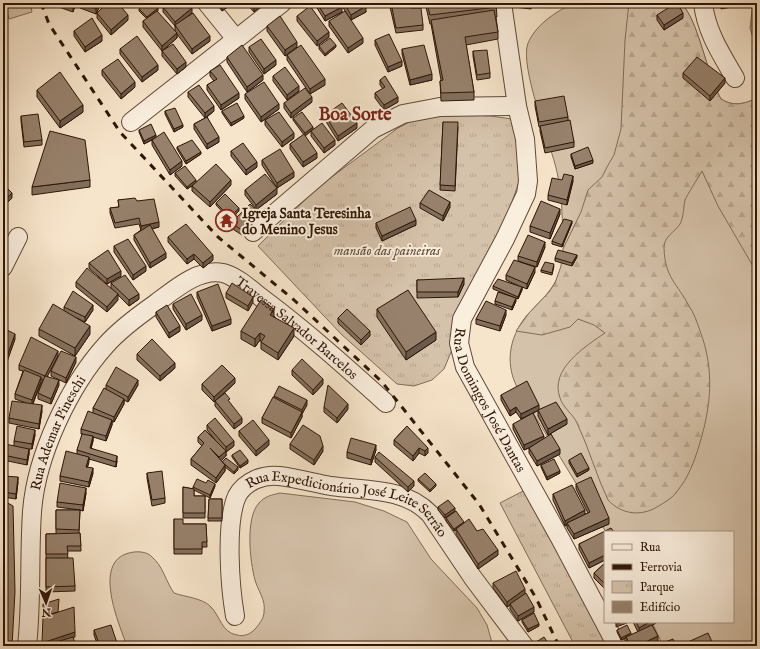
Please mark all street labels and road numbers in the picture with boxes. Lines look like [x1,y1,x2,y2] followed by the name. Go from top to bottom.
[232,273,361,384] street label: Travessa Salvador Barcelos
[449,327,530,476] street label: Rua Domingos José Dantas
[27,372,90,492] street label: Rua Ademar Pineschi
[242,467,451,541] street label: Rua Expedicionário José Leite Serrão

